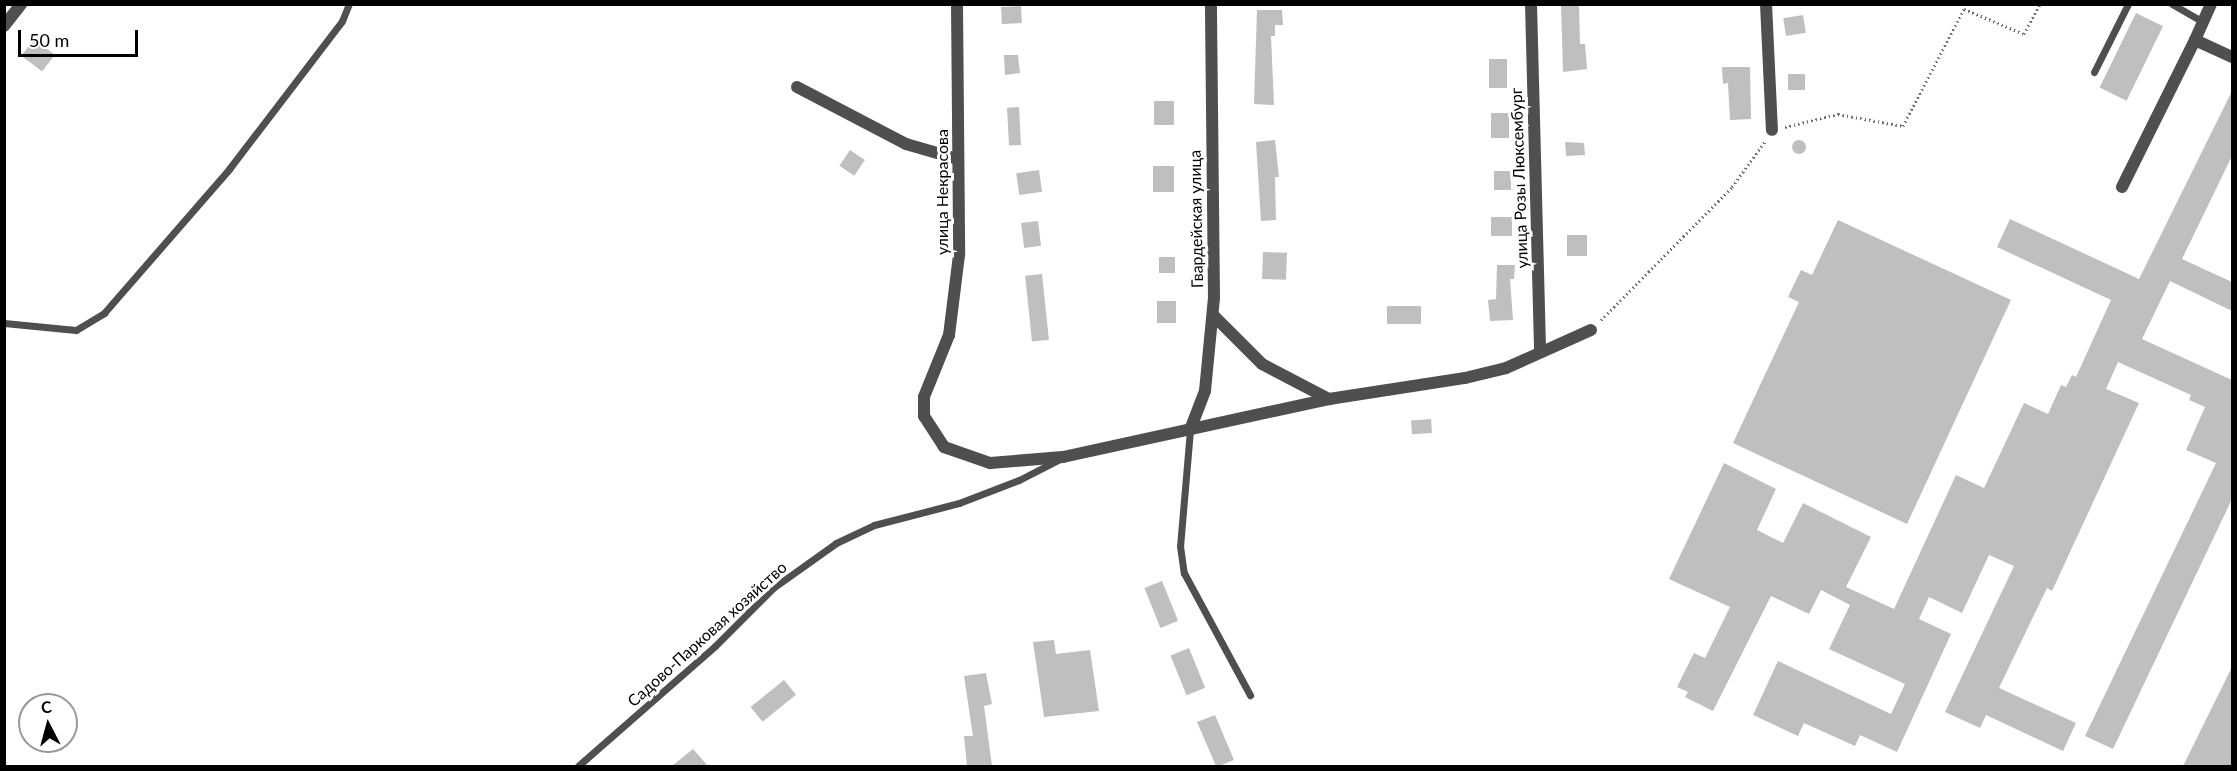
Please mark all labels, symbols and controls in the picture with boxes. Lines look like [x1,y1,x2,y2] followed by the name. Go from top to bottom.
[21,18,141,56] scale bar
[29,29,69,51] text: 50 m
[1506,87,1532,269] street label: улица Розы Люксембург
[932,129,952,255] street label: улица Некрасова
[1185,150,1207,288] street label: Гвардейская улица
[624,558,790,710] street label: Садово-Парковая хозяйство
[18,693,78,753] north arrow
[40,697,53,717] text: С

